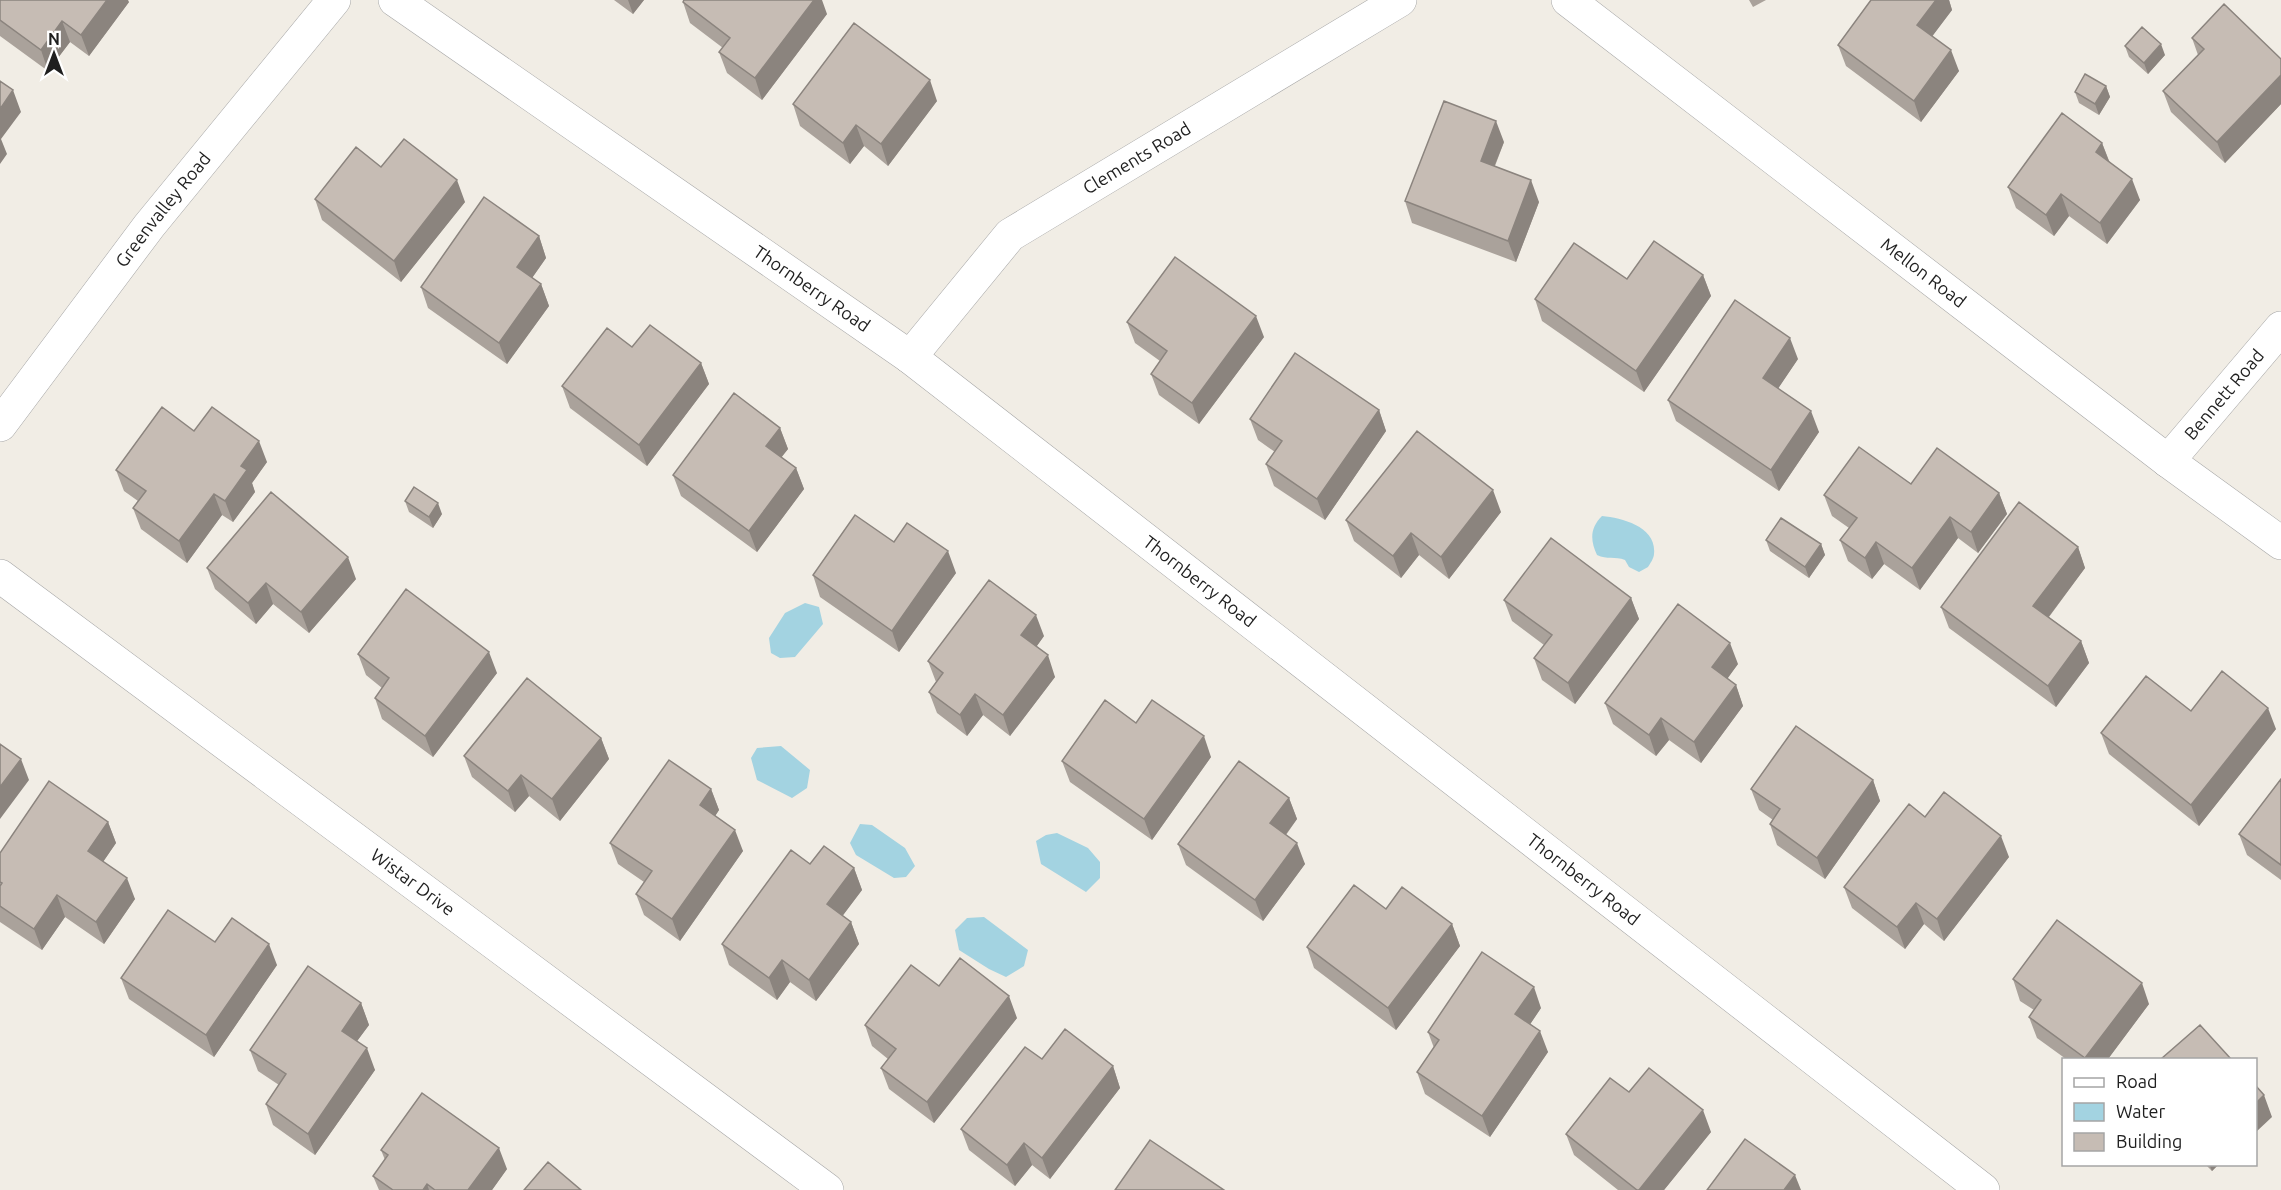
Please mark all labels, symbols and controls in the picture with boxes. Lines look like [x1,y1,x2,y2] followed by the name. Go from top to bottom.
[24,24,84,84] north arrow
[48,30,60,48] text: N
[1079,118,1194,198] street label: Clements Road
[111,148,214,271] street label: Greenvalley Road
[1878,233,1970,311] street label: Mellon Road
[750,241,874,335] street label: Thornberry Road
[2180,345,2267,443] street label: Bennett Road
[1140,531,1260,631] street label: Thornberry Road
[1524,829,1644,929] street label: Thornberry Road
[368,844,459,919] street label: Wistar Drive
[2062,1058,2257,1166] legend
[2116,1071,2158,1091] text: Road
[2116,1101,2166,1121] text: Water
[2116,1131,2182,1151] text: Building

